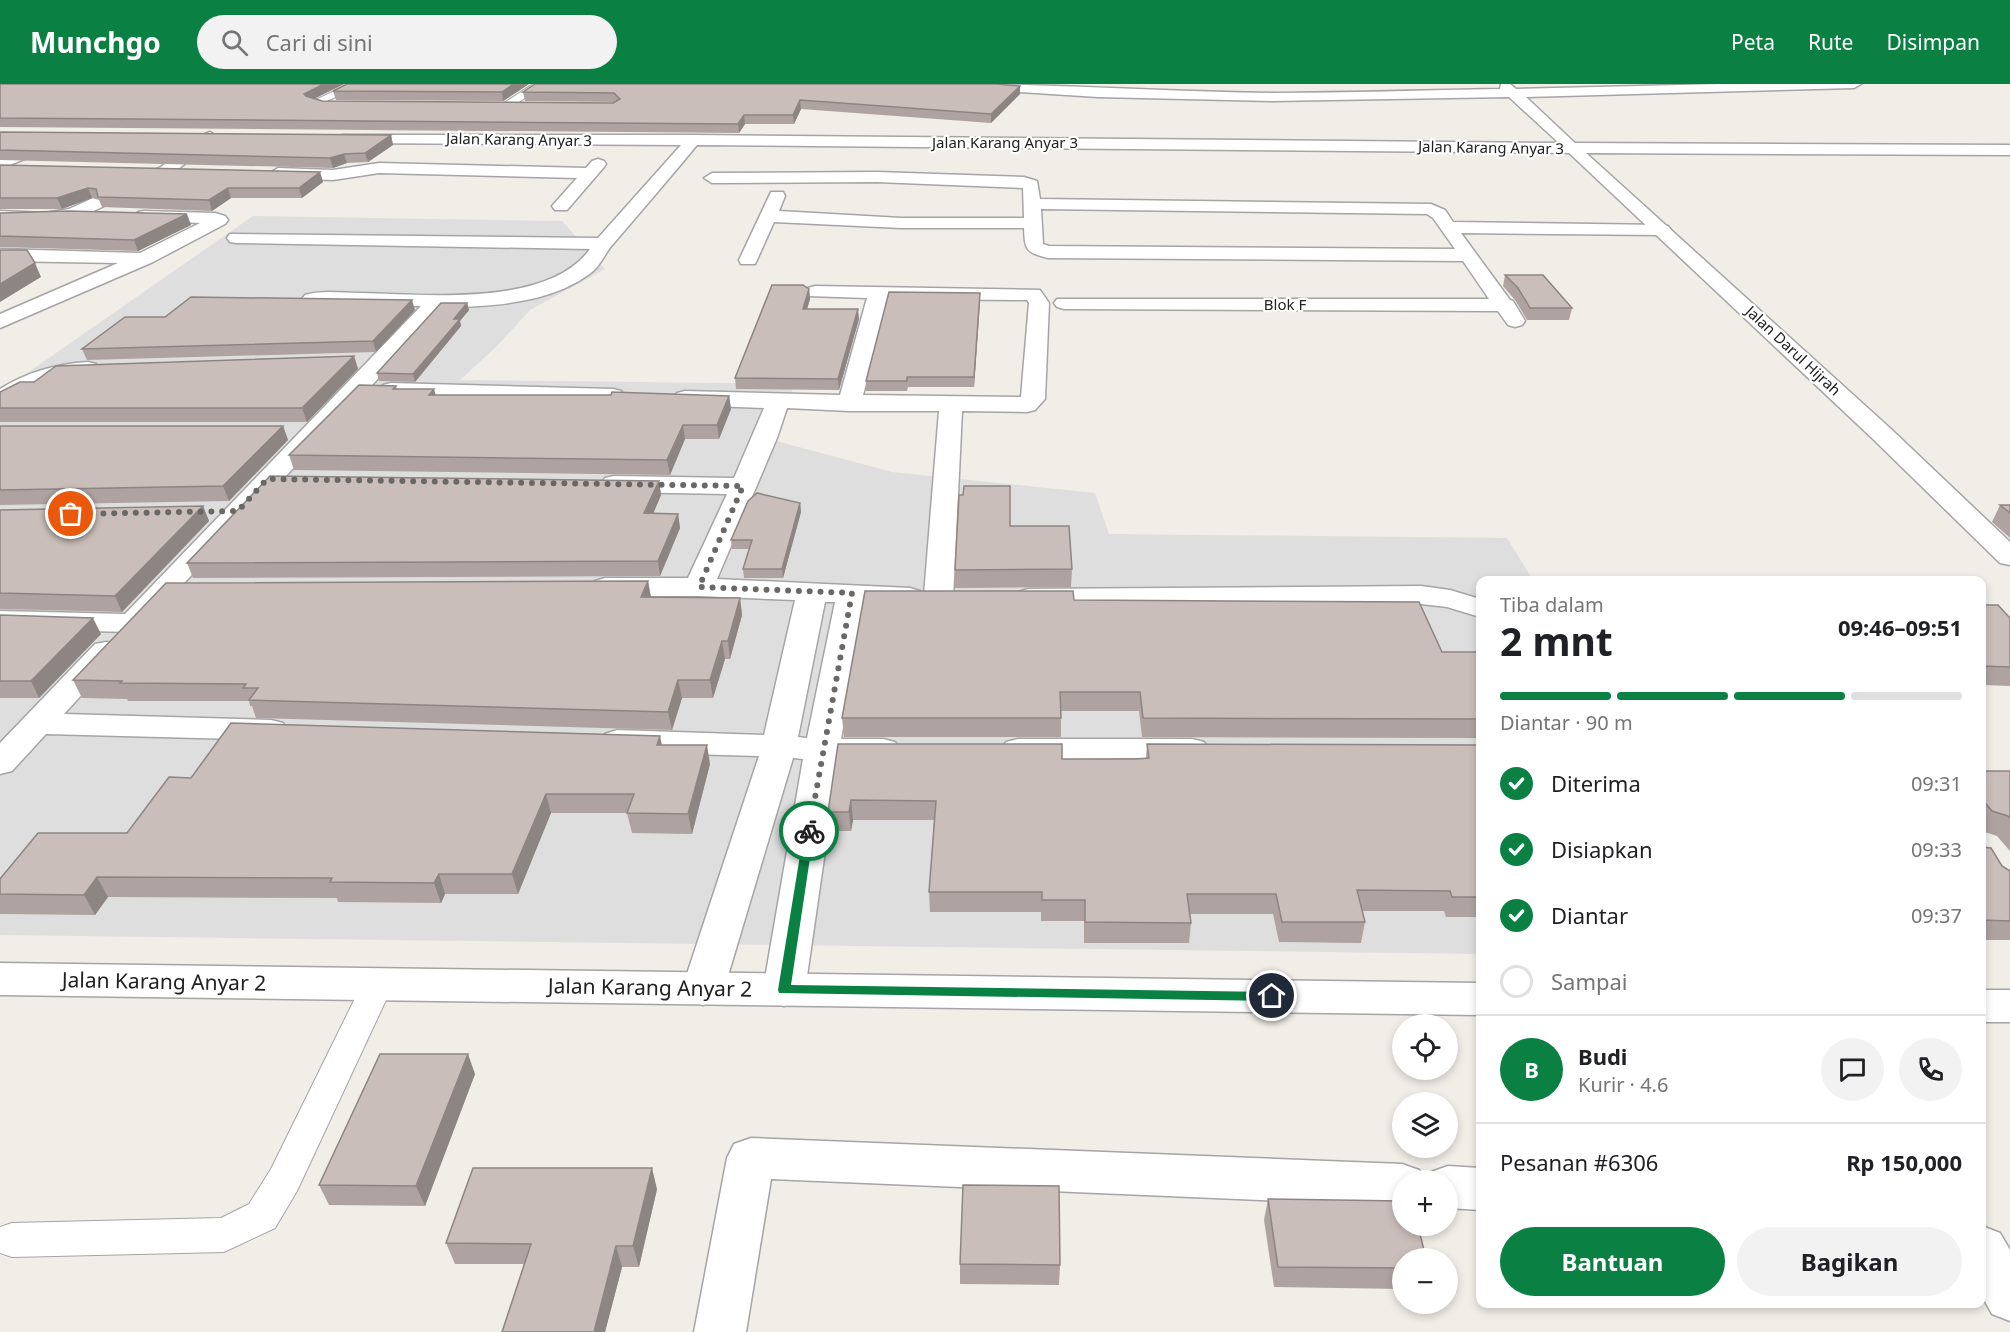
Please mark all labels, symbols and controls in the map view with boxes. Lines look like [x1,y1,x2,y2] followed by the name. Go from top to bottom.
[197,15,617,69] search box
[30,23,161,61] text: Munchgo
[218,26,251,59] icon: search
[266,27,373,57] text: Cari di sini
[1731,28,1775,56] text: Peta
[1808,28,1853,56] text: Rute
[1886,28,1980,56] text: Disimpan
[444,128,592,150] street label: Jalan Karang Anyar 3
[930,132,1078,152] street label: Jalan Karang Anyar 3
[1416,136,1564,158] street label: Jalan Karang Anyar 3
[1264,294,1306,314] street label: Blok F
[1740,300,1845,400] street label: Jalan Darul Hijrah
[45,488,96,539] pin
[54,497,87,530] icon: bag
[1500,591,1604,618] text: Tiba dalam
[1838,612,1962,642] text: 09:46–09:51
[1500,614,1613,667] text: 2 mnt
[1500,709,1633,736] text: Diantar · 90 m
[1500,767,1533,800] icon: check
[1551,768,1641,798] text: Diterima
[1911,770,1962,797] text: 09:31
[779,801,839,861] courier
[793,815,826,848] icon: bike
[1500,833,1533,866] icon: check
[1551,834,1653,864] text: Disiapkan
[1911,836,1962,863] text: 09:33
[1500,899,1533,932] icon: check
[1551,900,1628,930] text: Diantar
[1911,902,1962,929] text: 09:37
[60,965,266,997] street label: Jalan Karang Anyar 2
[1551,966,1628,996] text: Sampai
[1246,970,1297,1021] pin
[546,971,752,1003] street label: Jalan Karang Anyar 2
[1255,979,1288,1012] icon: home
[1392,1014,1458,1314] map controls
[1392,1014,1458,1080] button: locate
[1821,1038,1884,1101] button: chat
[1899,1038,1962,1101] button: phone
[1578,1041,1627,1071] text: Budi
[1524,1054,1539,1084] text: B
[1578,1071,1668,1098] text: Kurir · 4.6
[1392,1092,1458,1158] button: layers
[1500,1147,1658,1177] text: Pesanan #6306
[1846,1147,1962,1177] text: Rp 150,000
[1392,1170,1458,1236] button: +
[1500,1227,1725,1296] button: Bantuan
[1737,1227,1962,1296] button: Bagikan
[1392,1248,1458,1314] button: −

